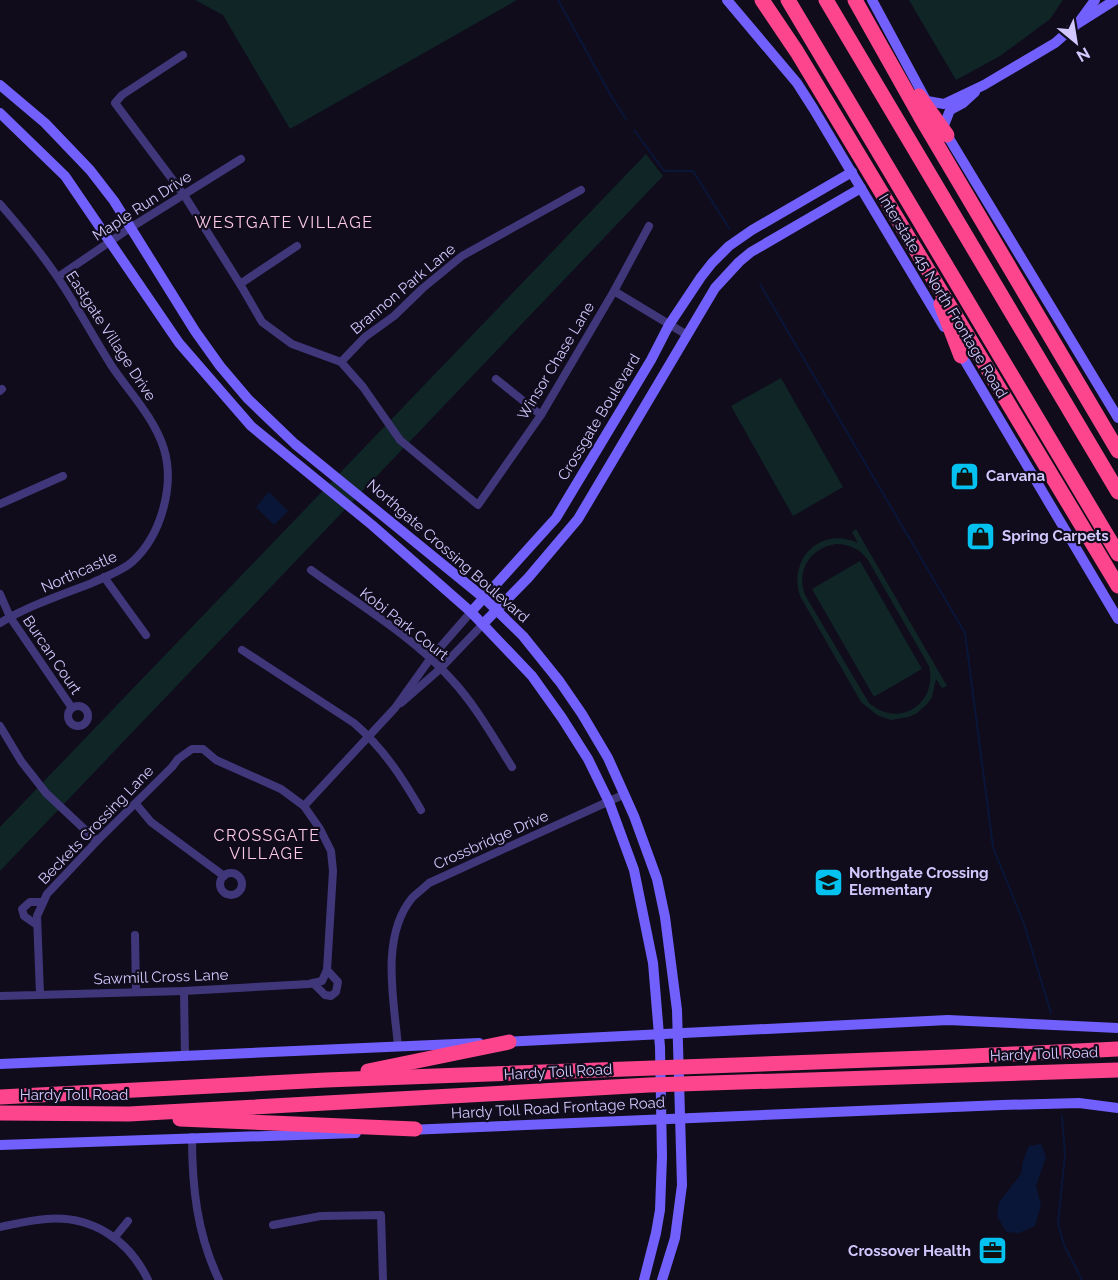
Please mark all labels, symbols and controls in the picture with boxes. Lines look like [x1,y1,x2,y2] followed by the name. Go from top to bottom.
[1046,12,1106,72] north arrow
[1073,43,1093,66] text: N
[89,167,195,245] street label: Maple Run Drive
[875,191,1011,401] street label: Interstate 45 North Frontage Road
[195,213,373,232] district label: WESTGATE VILLAGE
[347,240,459,338] street label: Brannon Park Lane
[62,268,160,405] street label: Eastgate Village Drive
[514,299,598,423] street label: Winsor Chase Lane
[554,350,644,484] street label: Crossgate Boulevard
[949,460,981,492] shop icon: Carvana
[986,467,1045,485] place label: Carvana
[363,476,533,626] street label: Northgate Crossing Boulevard
[965,520,997,552] shop icon: Spring Carpets
[1002,527,1109,545] place label: Spring Carpets
[38,547,120,597] street label: Northcastle
[356,584,452,664] street label: Kobi Park Court
[19,612,85,698] street label: Burcan Court
[35,762,157,888] street label: Beckets Crossing Lane
[431,807,551,873] street label: Crossbridge Drive
[213,826,321,863] district label: CROSSGATE VILLAGE
[849,864,989,899] place label: Northgate Crossing Elementary
[812,866,844,898] school or university icon: Northgate Crossing Elementary
[93,966,229,988] street label: Sawmill Cross Lane
[989,1043,1099,1065] street label: Hardy Toll Road
[503,1060,613,1084] street label: Hardy Toll Road
[20,1086,128,1104] street label: Hardy Toll Road
[450,1093,666,1123] street label: Hardy Toll Road Frontage Road
[976,1235,1008,1267] office icon: Crossover Health
[848,1242,971,1260] place label: Crossover Health

